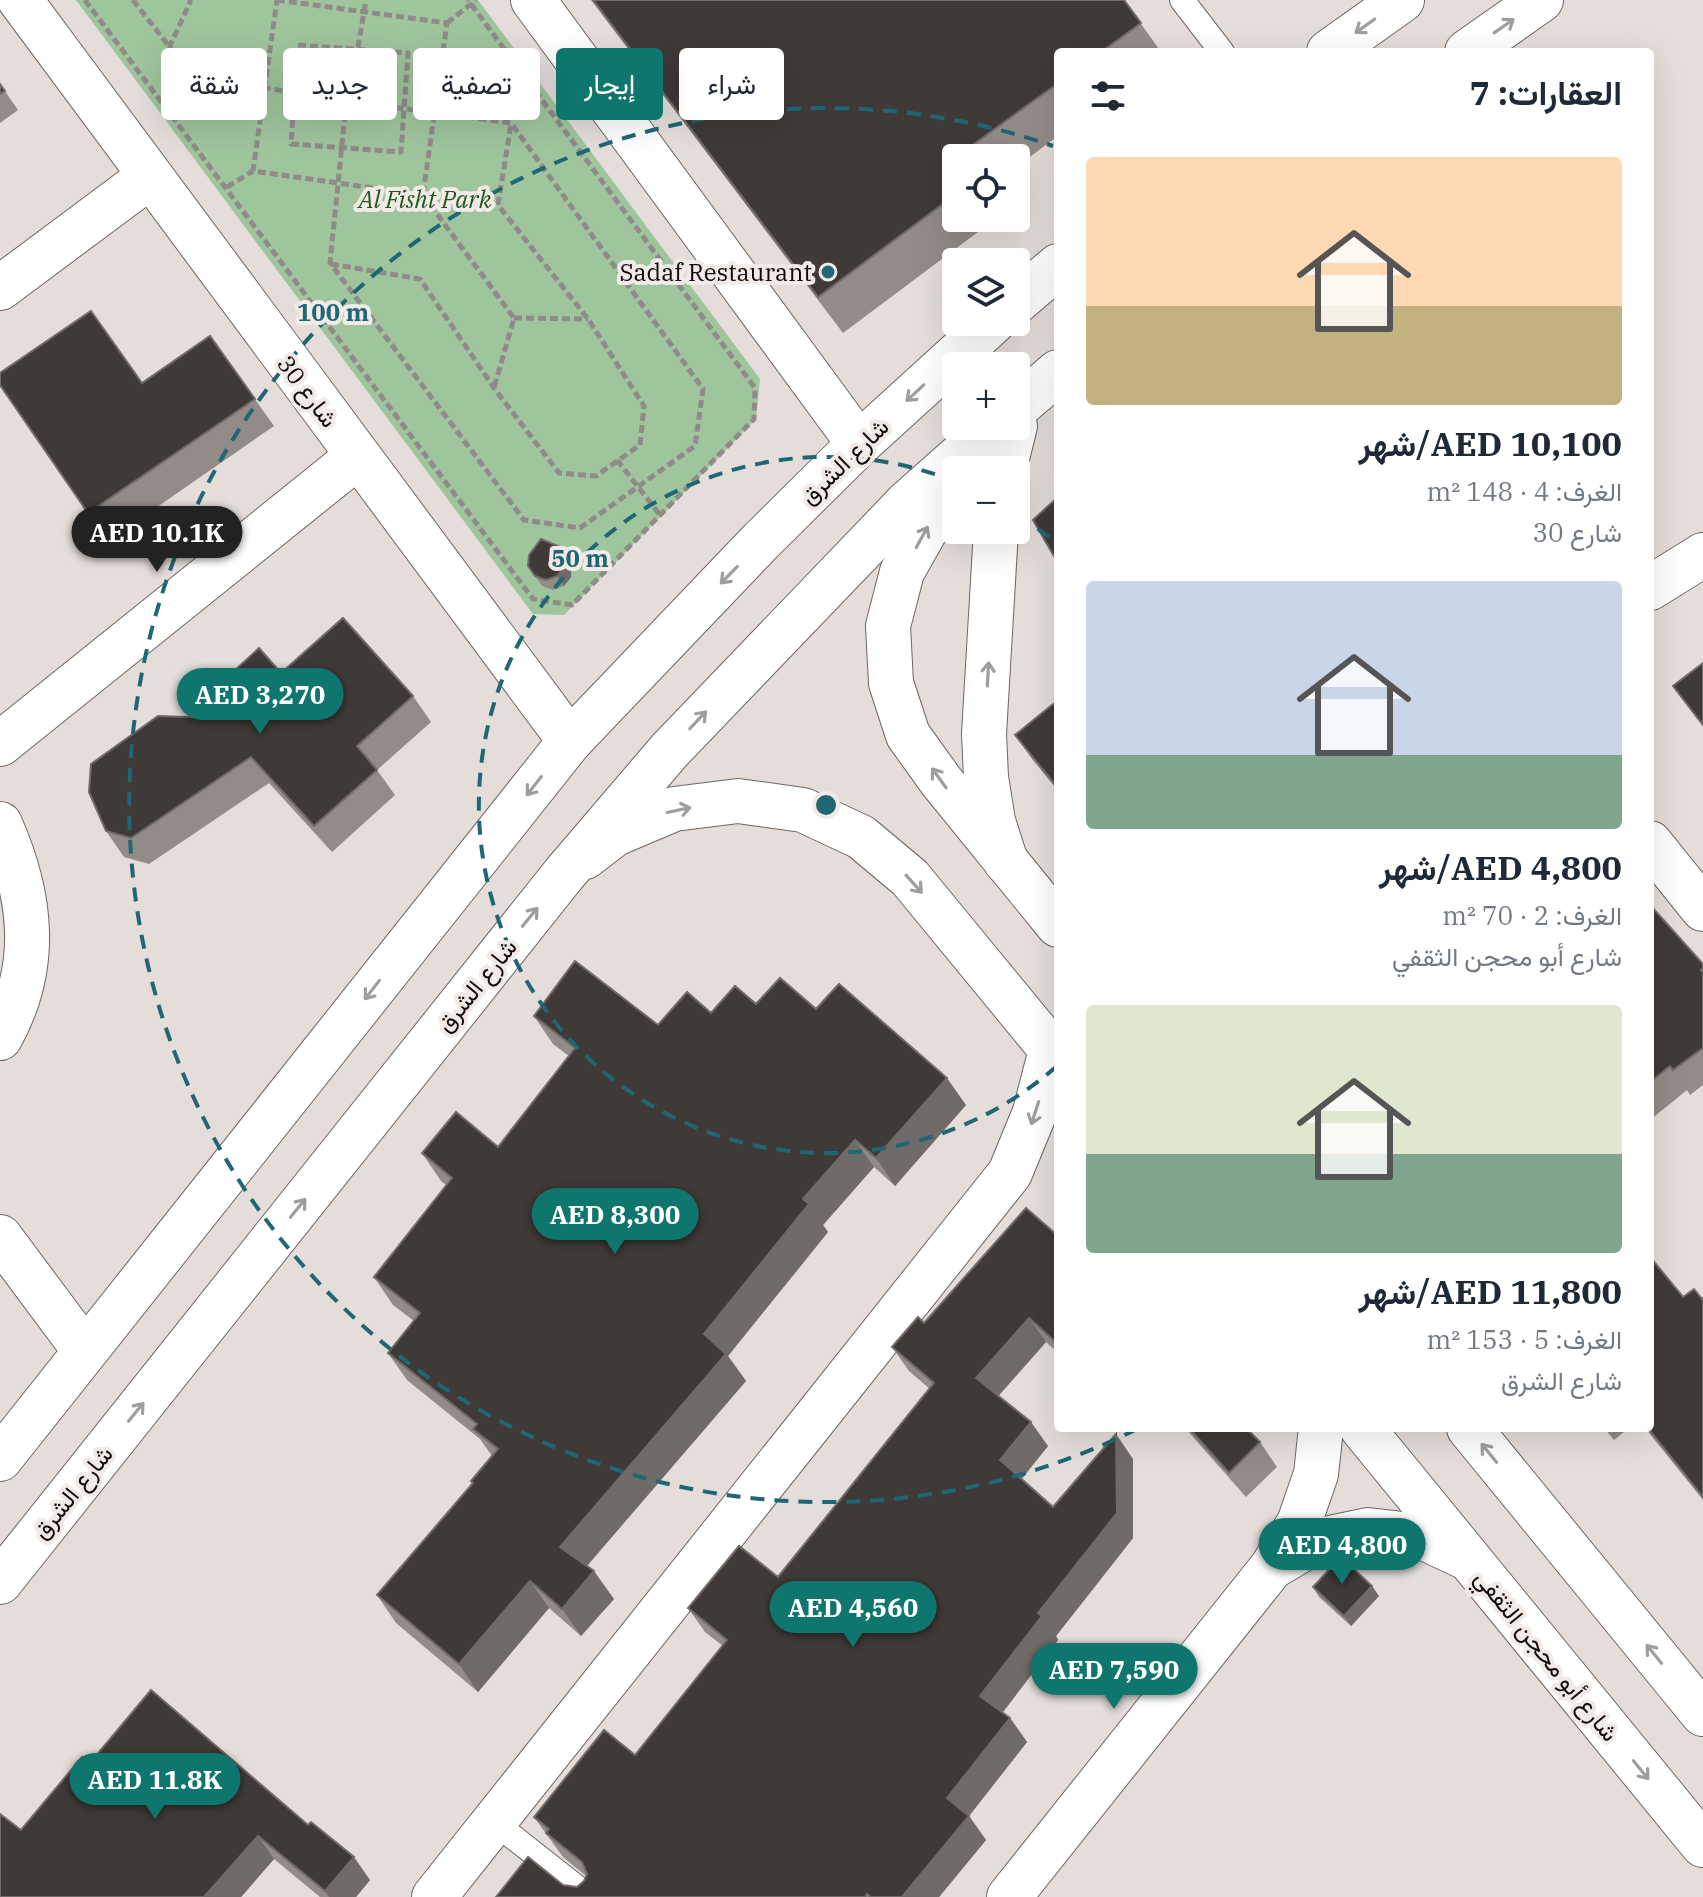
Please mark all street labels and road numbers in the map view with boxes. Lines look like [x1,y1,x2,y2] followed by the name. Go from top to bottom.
[270,348,346,434] street label: شارع 30
[793,411,896,512] street label: شارع الشرق
[428,932,524,1039] street label: شارع الشرق
[24,1439,120,1546] street label: شارع الشرق
[1465,1562,1626,1750] street label: شارع أبو محجن الثقفي

